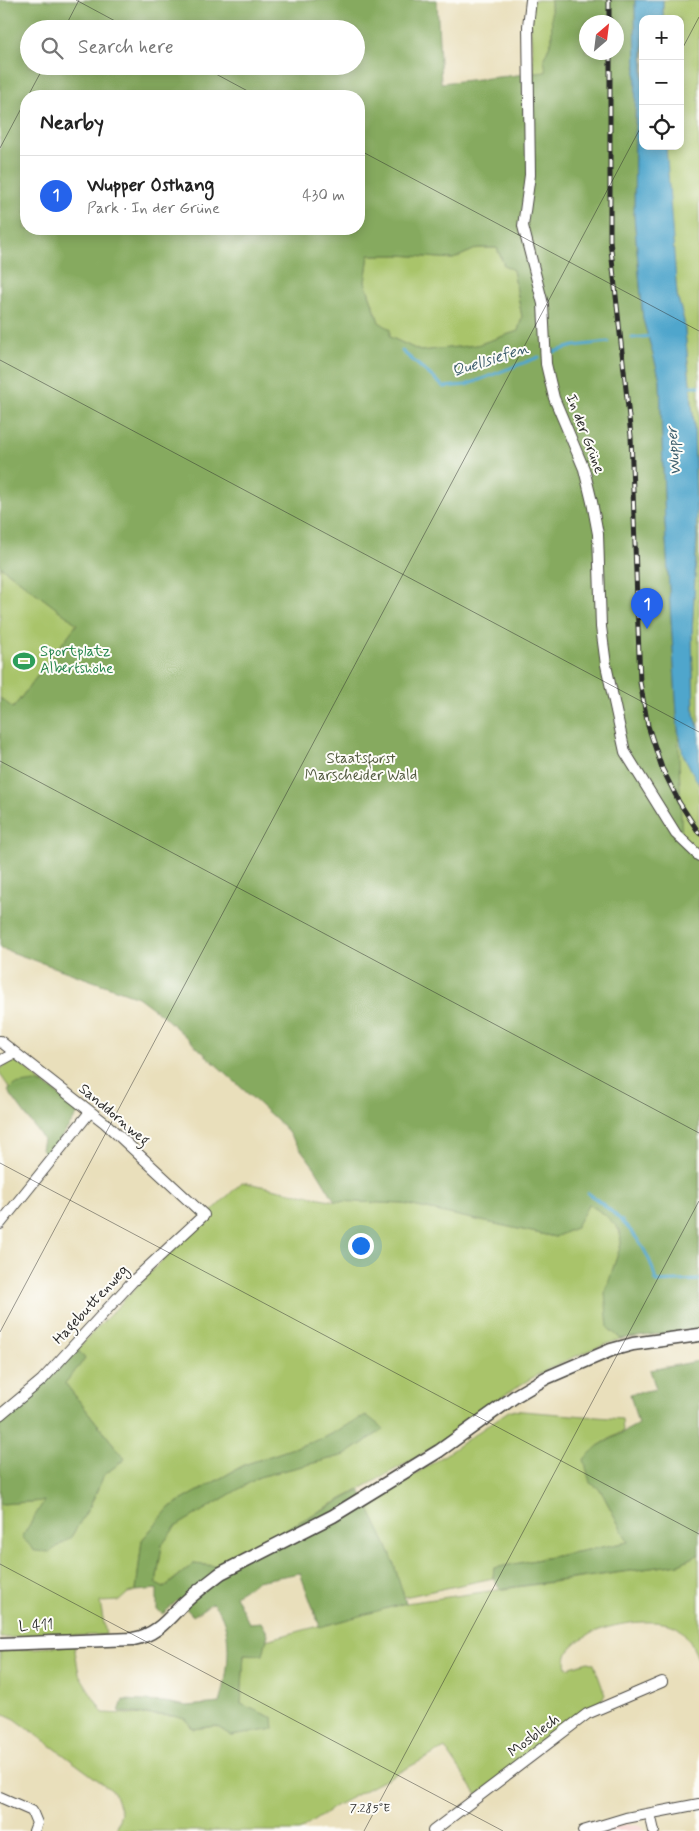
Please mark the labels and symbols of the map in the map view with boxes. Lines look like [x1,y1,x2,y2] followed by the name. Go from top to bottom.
[579,15,624,60] north arrow
[449,338,531,382] water label: Quellsiefen
[561,392,609,476] street label: In der Grüne
[661,423,687,476] water label: Wupper
[631,588,663,629] pin: 1
[40,642,113,679] place label: Sportplatz Albertshöhe
[11,648,37,674] sports icon: Sportplatz Albertshöhe
[305,749,417,786] park label: Staatsforst Marscheider Wald
[73,1079,154,1151] street label: Sanddornweg
[348,1233,374,1259] your location
[49,1261,134,1350] street label: Hagebuttenweg
[18,1615,54,1637] street label: L 411
[504,1709,564,1762] street label: Mosblech
[350,1801,390,1817] text: 7.285°E

